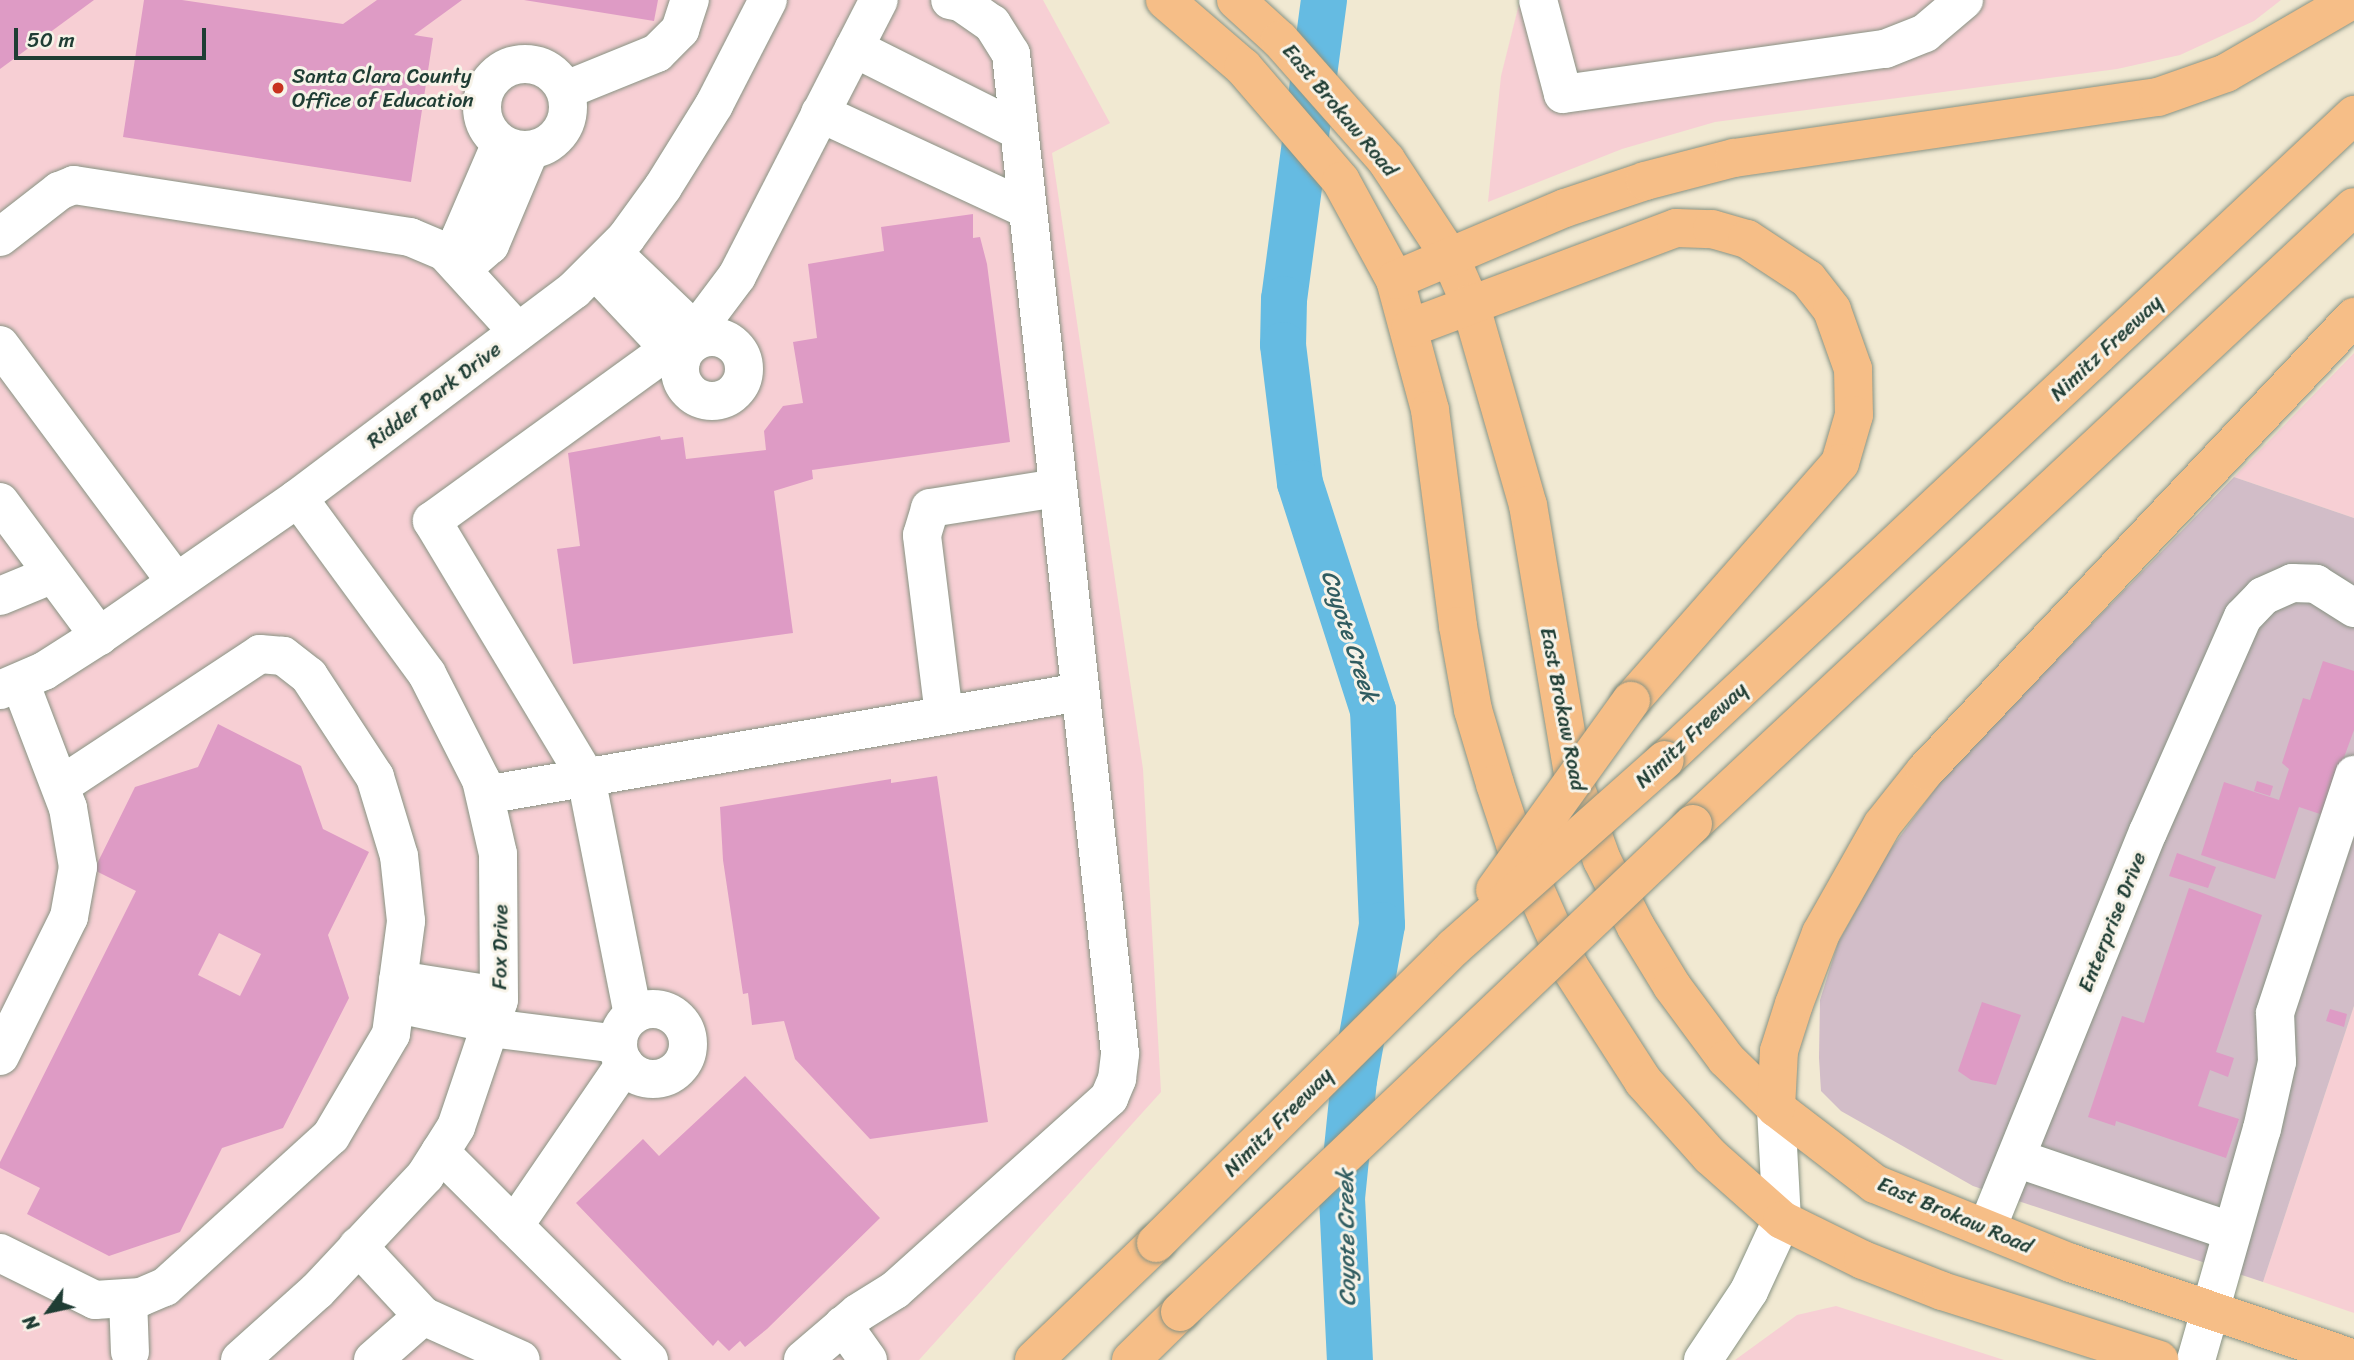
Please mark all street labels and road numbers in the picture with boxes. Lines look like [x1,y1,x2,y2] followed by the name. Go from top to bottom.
[1277,38,1403,182] street label: East Brokaw Road
[2045,290,2167,406] street label: Nimitz Freeway
[362,336,506,454] street label: Ridder Park Drive
[1535,625,1591,793] street label: East Brokaw Road
[1630,677,1752,793] street label: Nimitz Freeway
[2072,848,2152,996] street label: Enterprise Drive
[487,904,513,990] street label: Fox Drive
[1218,1062,1338,1182] street label: Nimitz Freeway
[1874,1171,2036,1259] street label: East Brokaw Road

